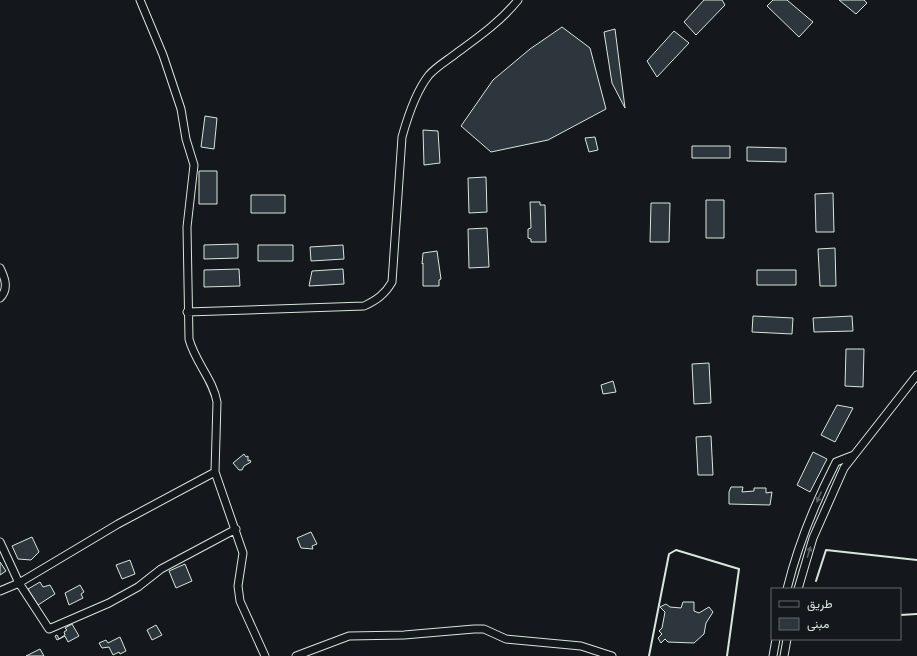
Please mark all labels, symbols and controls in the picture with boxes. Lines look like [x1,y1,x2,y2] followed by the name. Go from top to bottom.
[815,491,821,503] one-way arrow
[806,545,812,557] one-way arrow
[771,588,901,640] legend
[807,596,833,612] text: طريق
[807,616,829,632] text: مبنى

